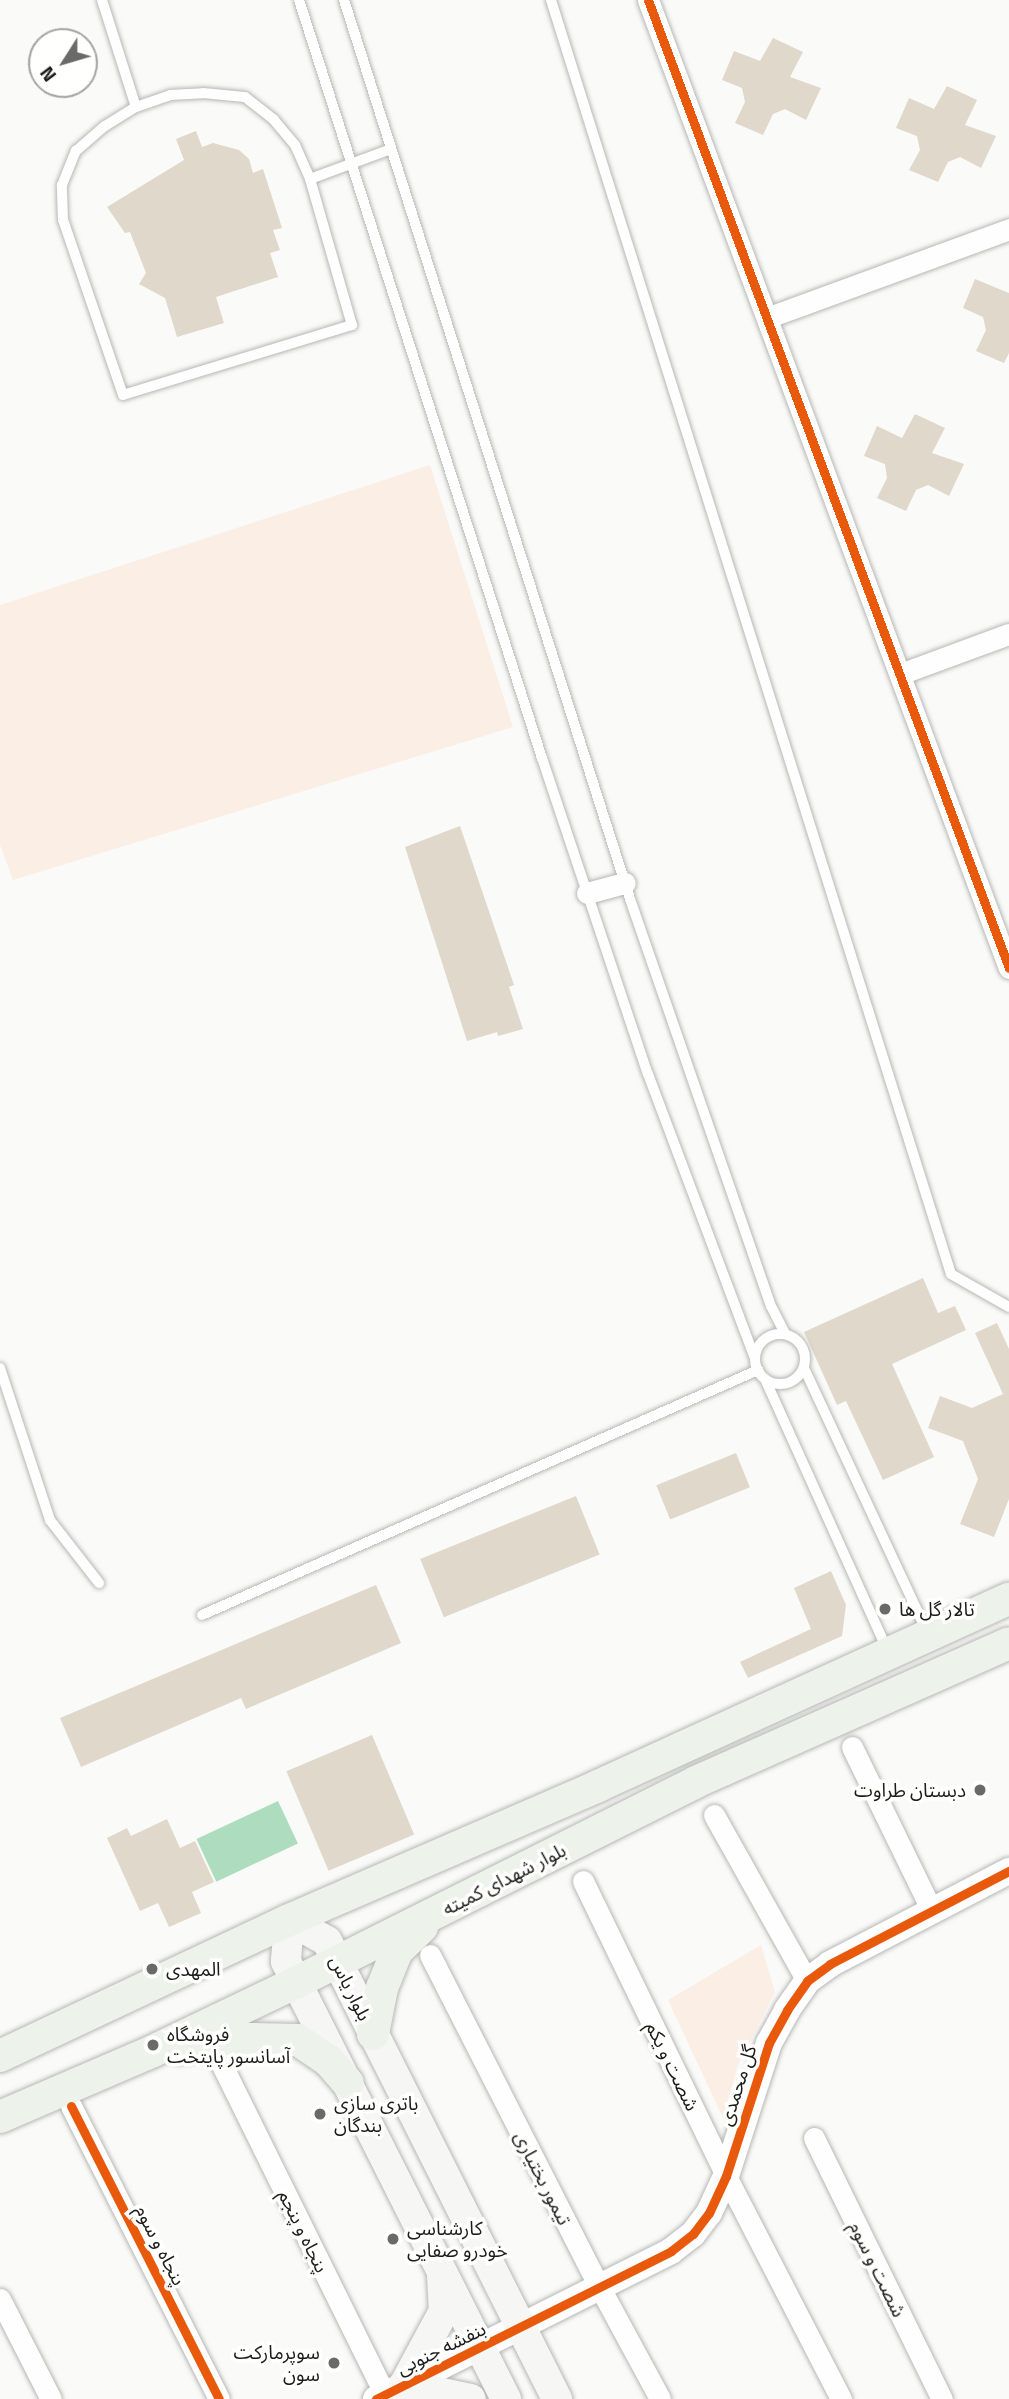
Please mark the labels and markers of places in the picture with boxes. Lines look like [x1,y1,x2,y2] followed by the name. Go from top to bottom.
[899,1598,975,1620] place label: تالار گل ها
[877,1601,893,1617] marker: تالار گل ها
[854,1779,966,1801] place label: دبستان طراوت
[972,1782,988,1798] marker: دبستان طراوت
[166,1958,221,1980] place label: المهدی
[144,1961,160,1977] marker: المهدی
[167,2023,290,2067] place label: فروشگاه آسانسور پایتخت
[145,2037,161,2053] marker: فروشگاه آسانسور پایتخت
[334,2092,418,2136] place label: باتری سازی بندگان
[312,2106,328,2122] marker: باتری سازی بندگان
[407,2217,508,2261] place label: کارشناسی خودرو صفایی
[385,2231,401,2247] marker: کارشناسی خودرو صفایی
[233,2341,320,2385] place label: سوپرمارکت سون
[326,2355,342,2371] marker: سوپرمارکت سون

